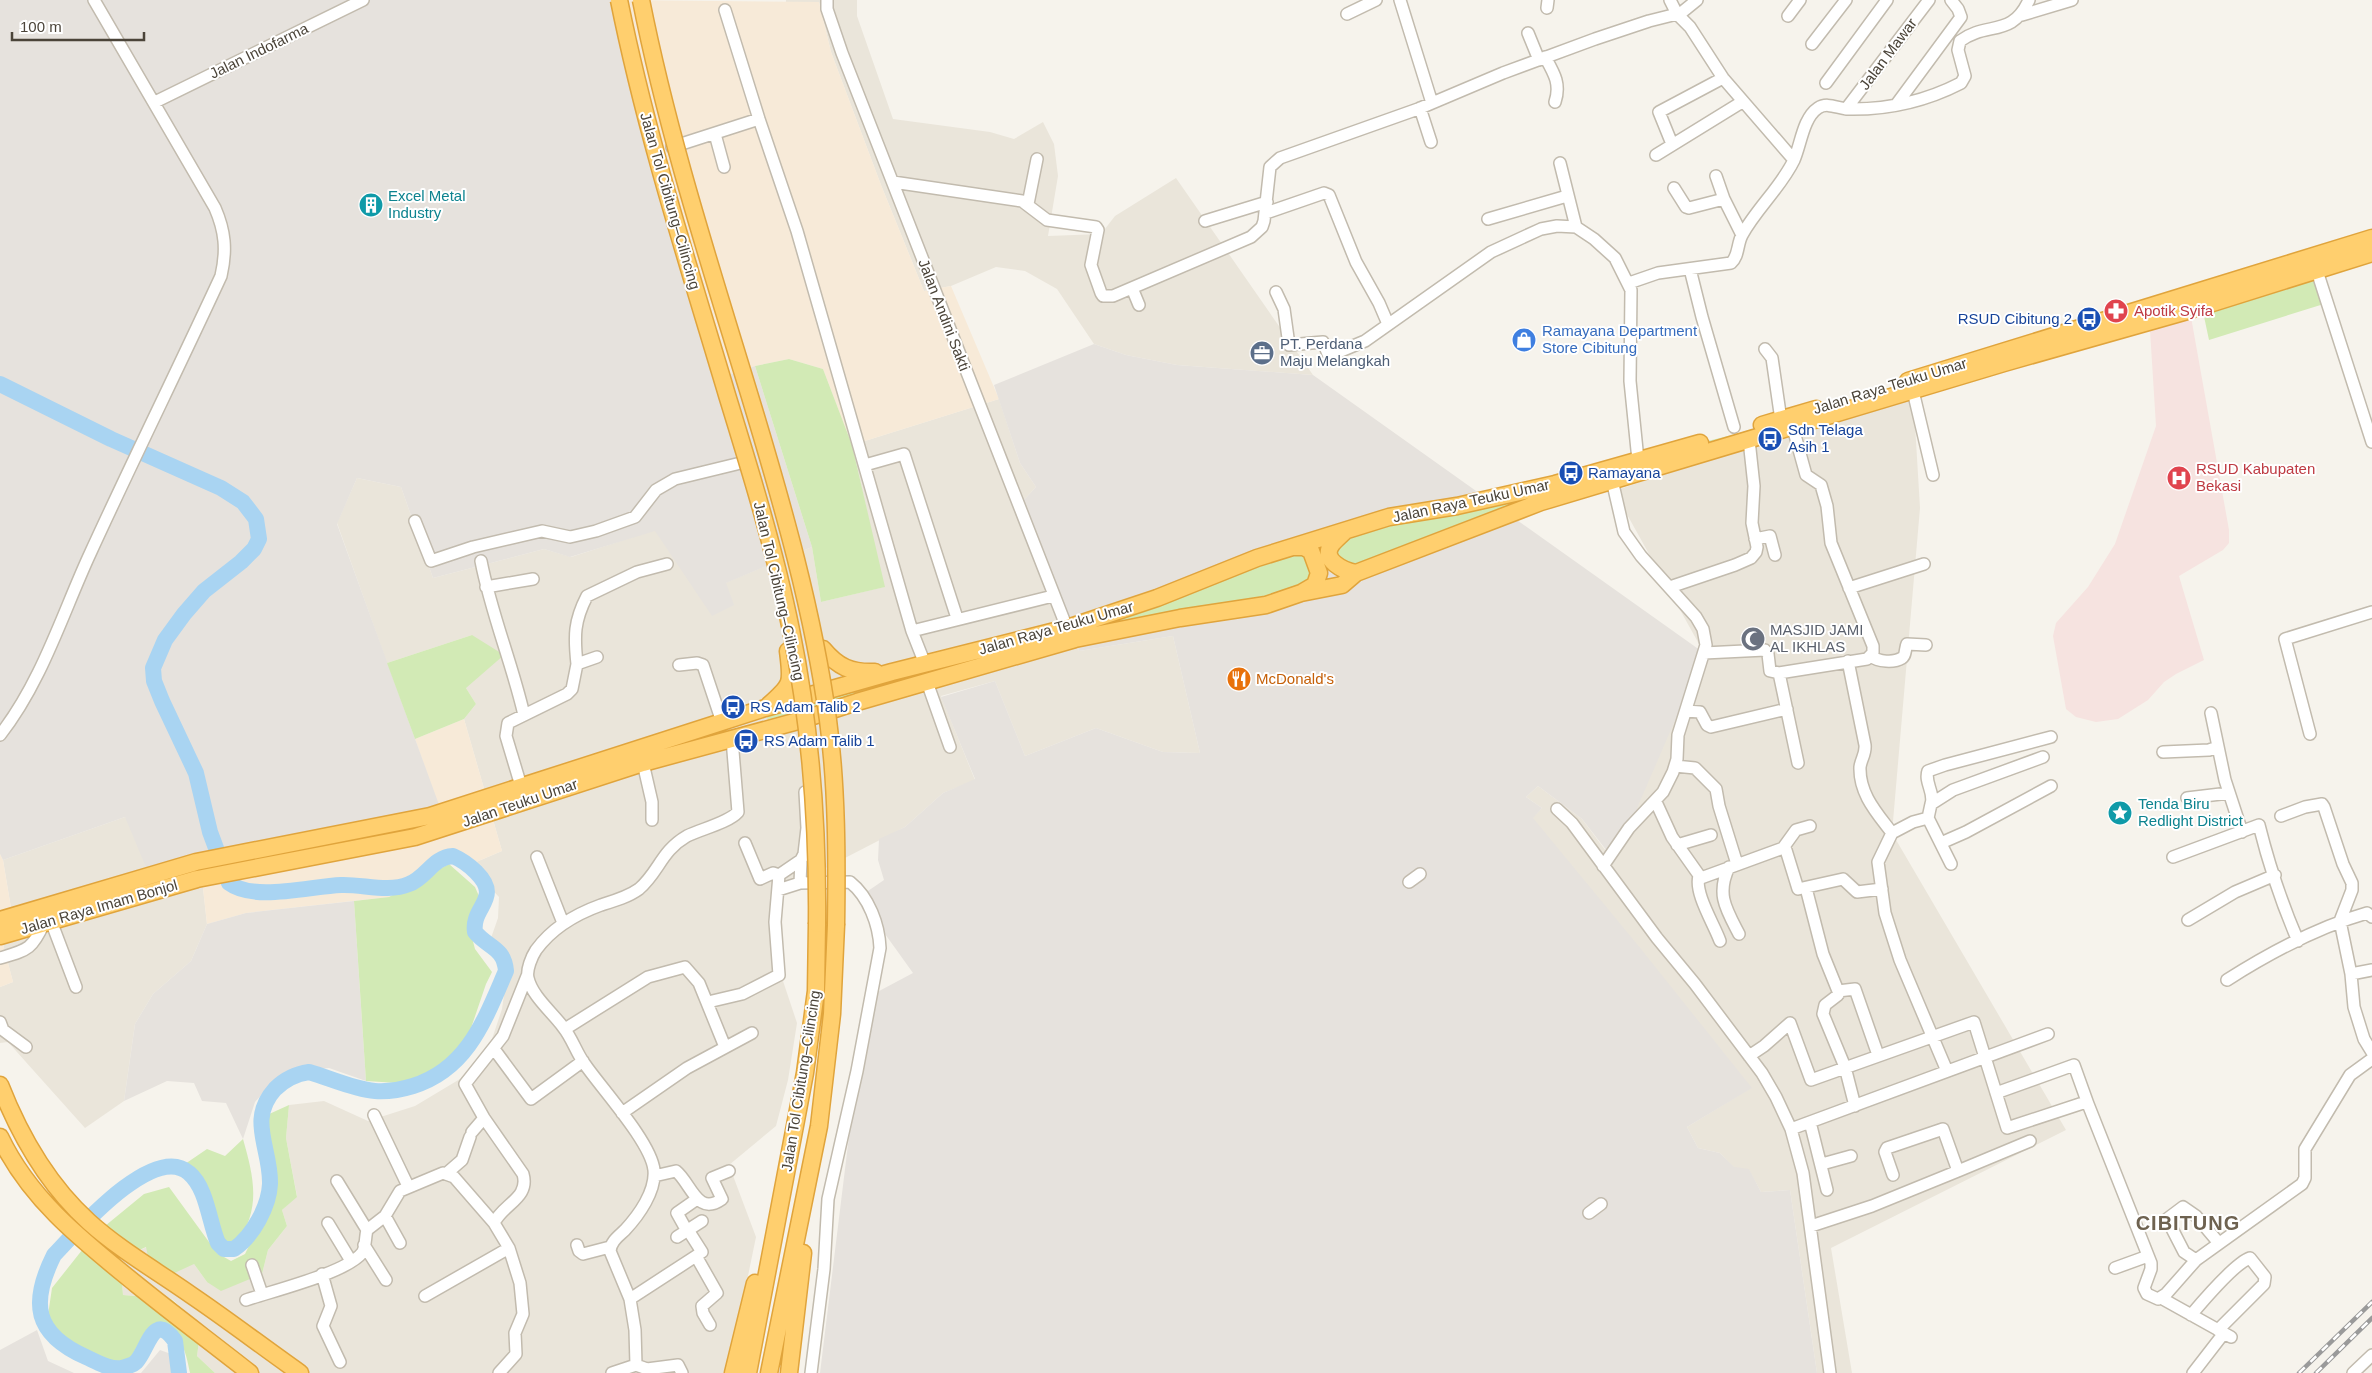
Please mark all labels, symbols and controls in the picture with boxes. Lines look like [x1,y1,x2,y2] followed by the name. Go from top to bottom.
[12,10,145,42] scale bar
[1855,15,1920,93] street label: Jalan Mawar
[20,18,62,35] text: 100 m
[207,19,311,82] street label: Jalan Indofarma
[637,110,704,291] street label: Jalan Tol Cibitung–Cilincing
[388,187,466,221] place label: Excel Metal Industry
[358,192,384,218] building icon: Excel Metal Industry
[915,256,974,373] street label: Jalan Andini Sakti
[2103,298,2129,324] pharmacy icon: Apotik Syifa
[2134,302,2214,319] place label: Apotik Syifa
[2076,306,2102,332] bus stop icon: RSUD Cibitung 2
[1958,310,2072,327] place label: RSUD Cibitung 2
[1542,322,1698,356] place label: Ramayana Department Store Cibitung
[1511,327,1537,353] shop icon: Ramayana Department Store Cibitung
[1280,335,1390,369] place label: PT. Perdana Maju Melangkah
[1249,340,1275,366] office icon: PT. Perdana Maju Melangkah
[1811,354,1969,417] street label: Jalan Raya Teuku Umar
[1788,421,1863,455] place label: Sdn Telaga Asih 1
[1757,426,1783,452] bus stop icon: Sdn Telaga Asih 1
[1558,460,1584,486] bus stop icon: Ramayana
[2196,460,2315,494] place label: RSUD Kabupaten Bekasi
[1588,464,1661,481] place label: Ramayana
[2166,465,2192,491] hospital icon: RSUD Kabupaten Bekasi
[1391,476,1551,525] street label: Jalan Raya Teuku Umar
[751,500,808,682] street label: Jalan Tol Cibitung–Cilincing
[977,597,1135,658] street label: Jalan Raya Teuku Umar
[1770,621,1863,655] place label: MASJID JAMI AL IKHLAS
[1740,626,1766,652] mosque icon: MASJID JAMI AL IKHLAS
[1226,666,1252,692] restaurant icon: McDonald's
[1256,670,1334,687] place label: McDonald's
[720,694,746,720] bus stop icon: RS Adam Talib 2
[750,698,861,715] place label: RS Adam Talib 2
[733,728,759,754] bus stop icon: RS Adam Talib 1
[764,732,875,749] place label: RS Adam Talib 1
[460,775,580,830] street label: Jalan Teuku Umar
[2138,795,2244,829] place label: Tenda Biru Redlight District
[2107,800,2133,826] place icon: Tenda Biru Redlight District
[18,876,179,937] street label: Jalan Raya Imam Bonjol
[778,989,823,1173] street label: Jalan Tol Cibitung–Cilincing
[2136,1212,2240,1234] district label: CIBITUNG

